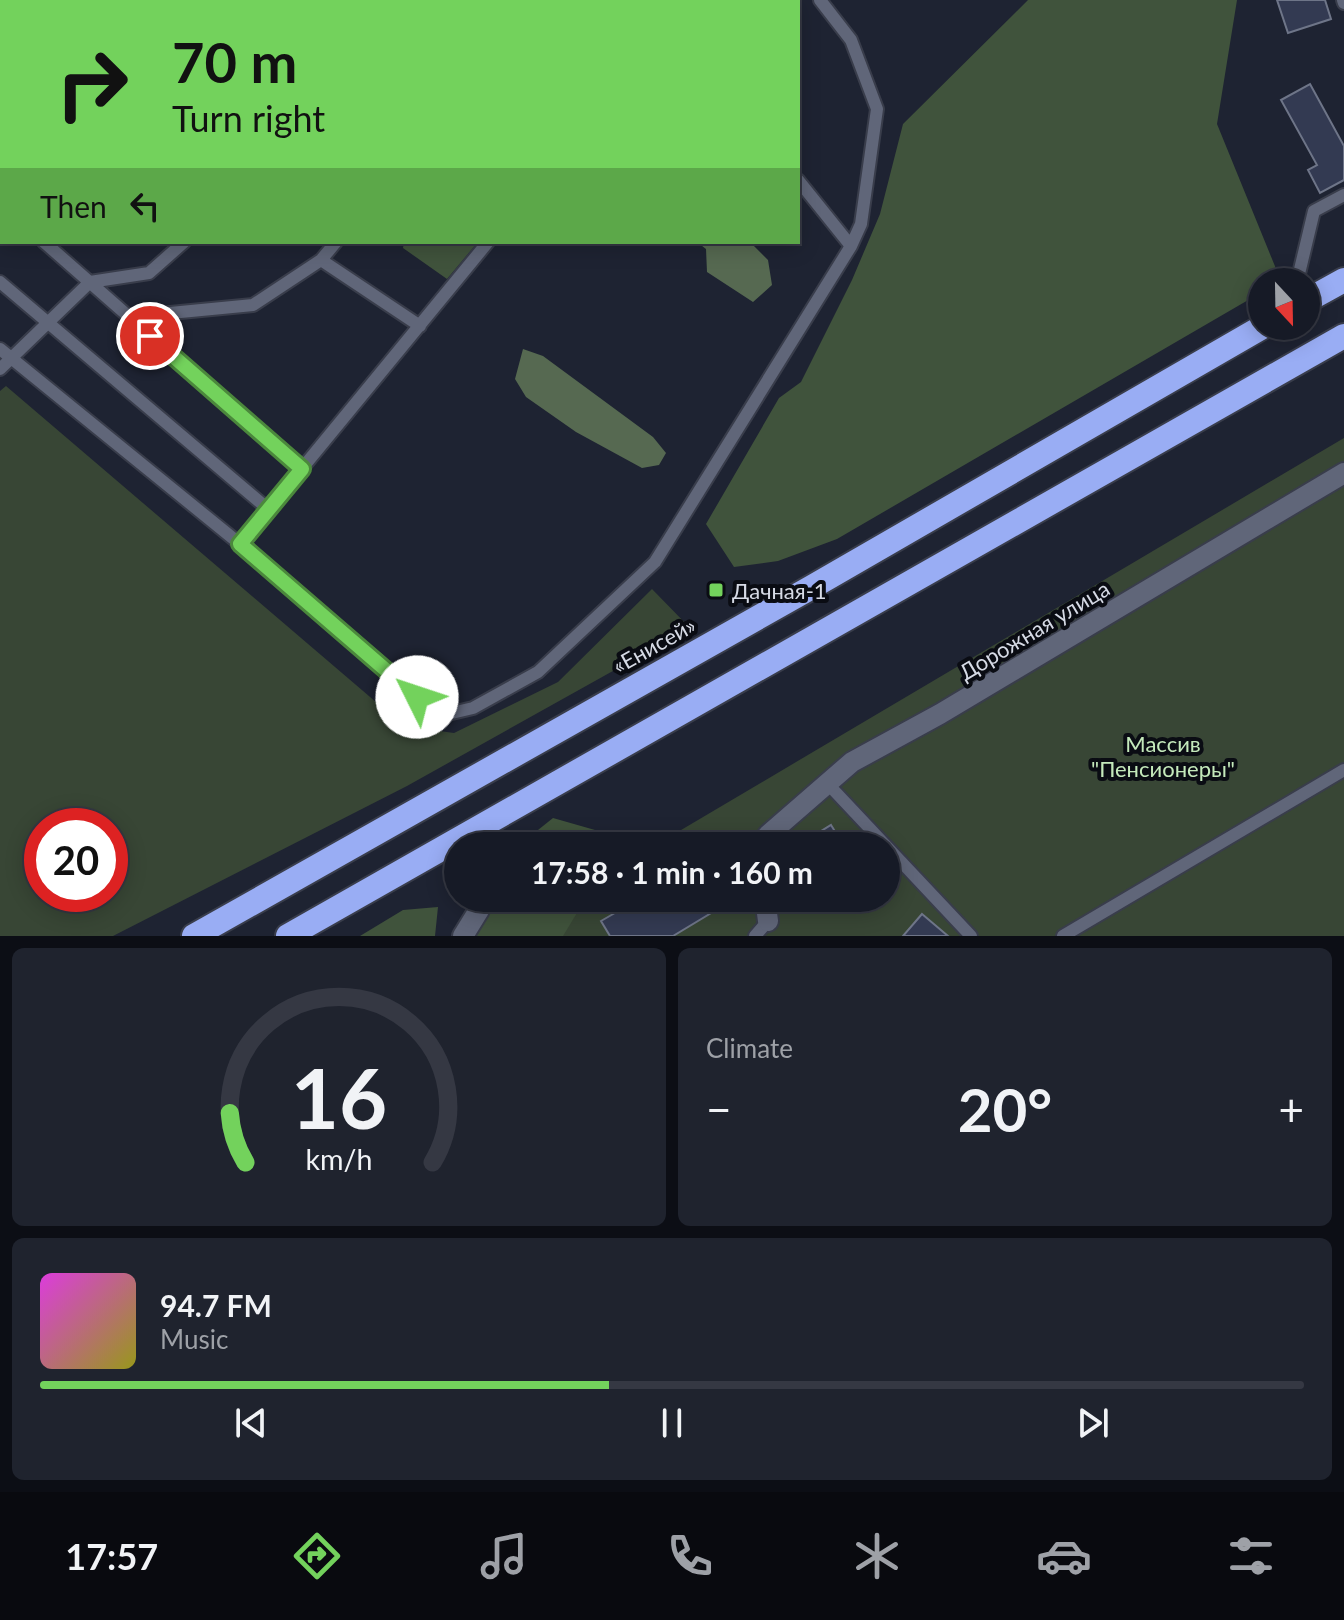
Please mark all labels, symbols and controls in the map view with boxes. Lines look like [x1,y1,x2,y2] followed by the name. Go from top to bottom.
[172,28,297,95] text: 70 m
[40,32,144,136] icon: right
[172,96,325,140] text: Turn right
[123,184,167,228] icon: left
[40,188,107,224] text: Then
[1248,268,1320,340] north arrow
[1248,268,1320,340] map controls
[116,302,184,370] pin
[128,314,172,358] icon: arrive
[954,574,1114,686] street label: Дорожная улица
[732,577,827,604] place label: Дачная-1
[707,581,725,599] marker: Дачная-1
[608,611,700,679] street label: «Енисей»
[375,655,459,739] position arrow
[1091,730,1235,782] park label: Массив "Пенсионеры"
[24,808,128,912] speed limit sign: 20
[531,854,813,890] text: 17:58 · 1 min · 160 m
[706,1032,793,1064] text: Climate
[291,1047,387,1147] text: 16
[958,1073,1052,1145] text: 20°
[706,1083,732,1135] text: −
[1278,1083,1304,1135] text: +
[306,1142,372,1176] text: km/h
[160,1287,272,1323] text: 94.7 FM
[160,1323,228,1355] text: Music
[229,1401,273,1445] icon: previous
[650,1401,694,1445] icon: pause
[1071,1401,1115,1445] icon: next
[289,1528,345,1584] icon: directions
[476,1528,532,1584] icon: music
[662,1528,718,1584] icon: phone
[849,1528,905,1584] icon: climate
[1036,1528,1092,1584] icon: car
[1223,1528,1279,1584] icon: filters
[65,1534,158,1578] text: 17:57

